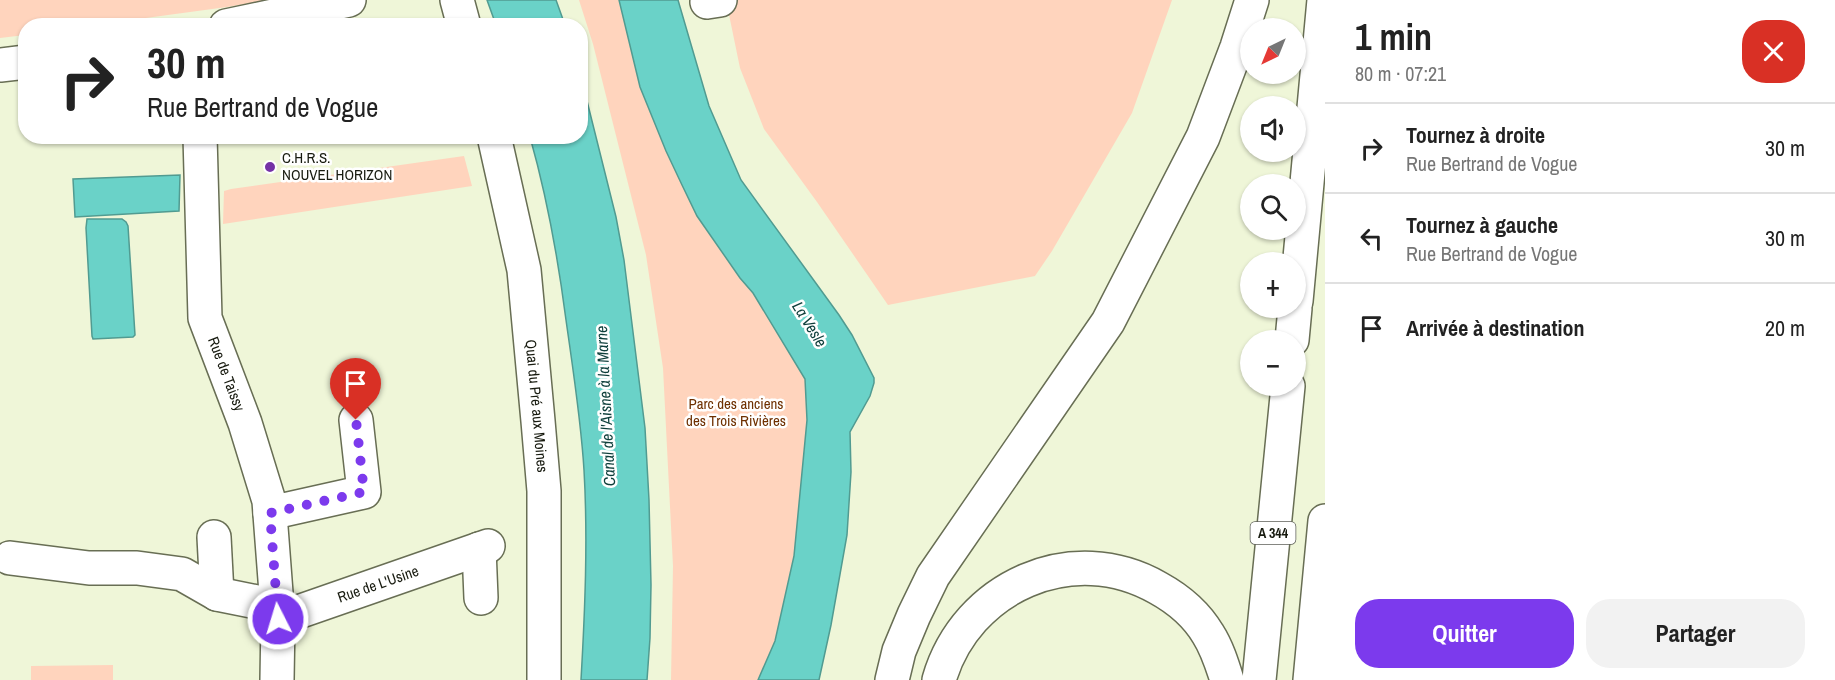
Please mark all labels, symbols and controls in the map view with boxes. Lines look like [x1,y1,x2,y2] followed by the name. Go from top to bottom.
[1355,13,1432,61] text: 1 min
[1240,18,1306,84] north arrow
[1240,18,1306,396] map controls
[1742,20,1805,83] button: close
[147,35,226,91] text: 30 m
[48,42,126,120] icon: right
[1355,60,1446,87] text: 80 m · 07:21
[147,89,378,125] text: Rue Bertrand de Vogue
[1240,96,1306,162] button: sound
[1406,120,1545,150] text: Tournez à droite
[1355,132,1388,165] icon: right
[1765,133,1805,163] text: 30 m
[282,147,392,185] place label: C.H.R.S. NOUVEL HORIZON
[1406,150,1577,177] text: Rue Bertrand de Vogue
[263,160,277,174] marker: C.H.R.S. NOUVEL HORIZON
[1240,174,1306,240] button: search
[1406,210,1558,240] text: Tournez à gauche
[1355,222,1388,255] icon: left
[1765,223,1805,253] text: 30 m
[1406,240,1577,267] text: Rue Bertrand de Vogue
[1240,252,1306,318] button: +
[787,297,833,351] water label: La Vesle
[1355,312,1388,345] icon: arrive
[1406,313,1584,343] text: Arrivée à destination
[1765,313,1805,343] text: 20 m
[590,325,620,487] water label: Canal de l'Aisne à la Marne
[1240,330,1306,396] button: −
[203,334,251,415] street label: Rue de Taissy
[521,339,553,473] street label: Quai du Pré aux Moines
[330,358,381,420] pin
[339,367,372,400] icon: arrive
[686,393,786,431] park label: Parc des anciens des Trois Rivières
[1250,522,1296,544] road number: A 344
[335,560,421,608] street label: Rue de L'Usine
[246,587,310,651] position arrow
[1355,599,1574,668] button: Quitter
[1586,599,1805,668] button: Partager

